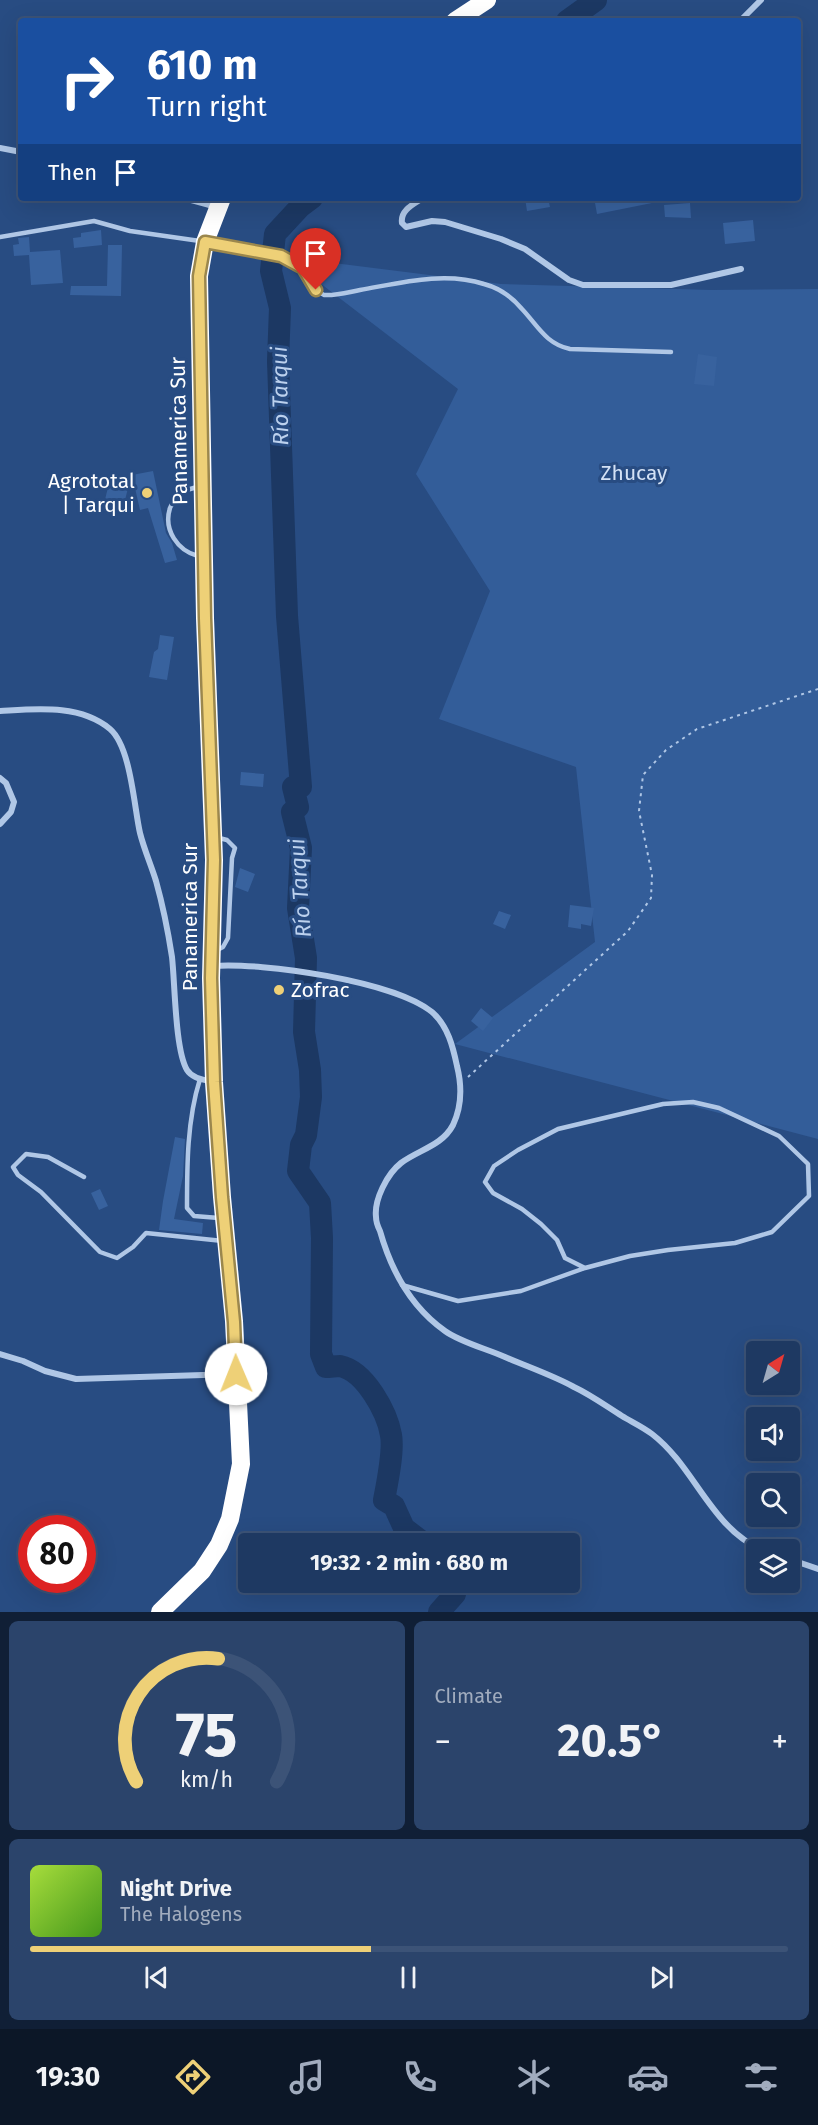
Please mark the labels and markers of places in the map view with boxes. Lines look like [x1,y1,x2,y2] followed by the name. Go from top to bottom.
[290,228,341,290] pin
[48,468,135,518] place label: Agrototal | Tarqui
[140,486,154,500] marker: Agrototal | Tarqui
[291,977,350,1003] place label: Zofrac
[272,983,286,997] marker: Zofrac

